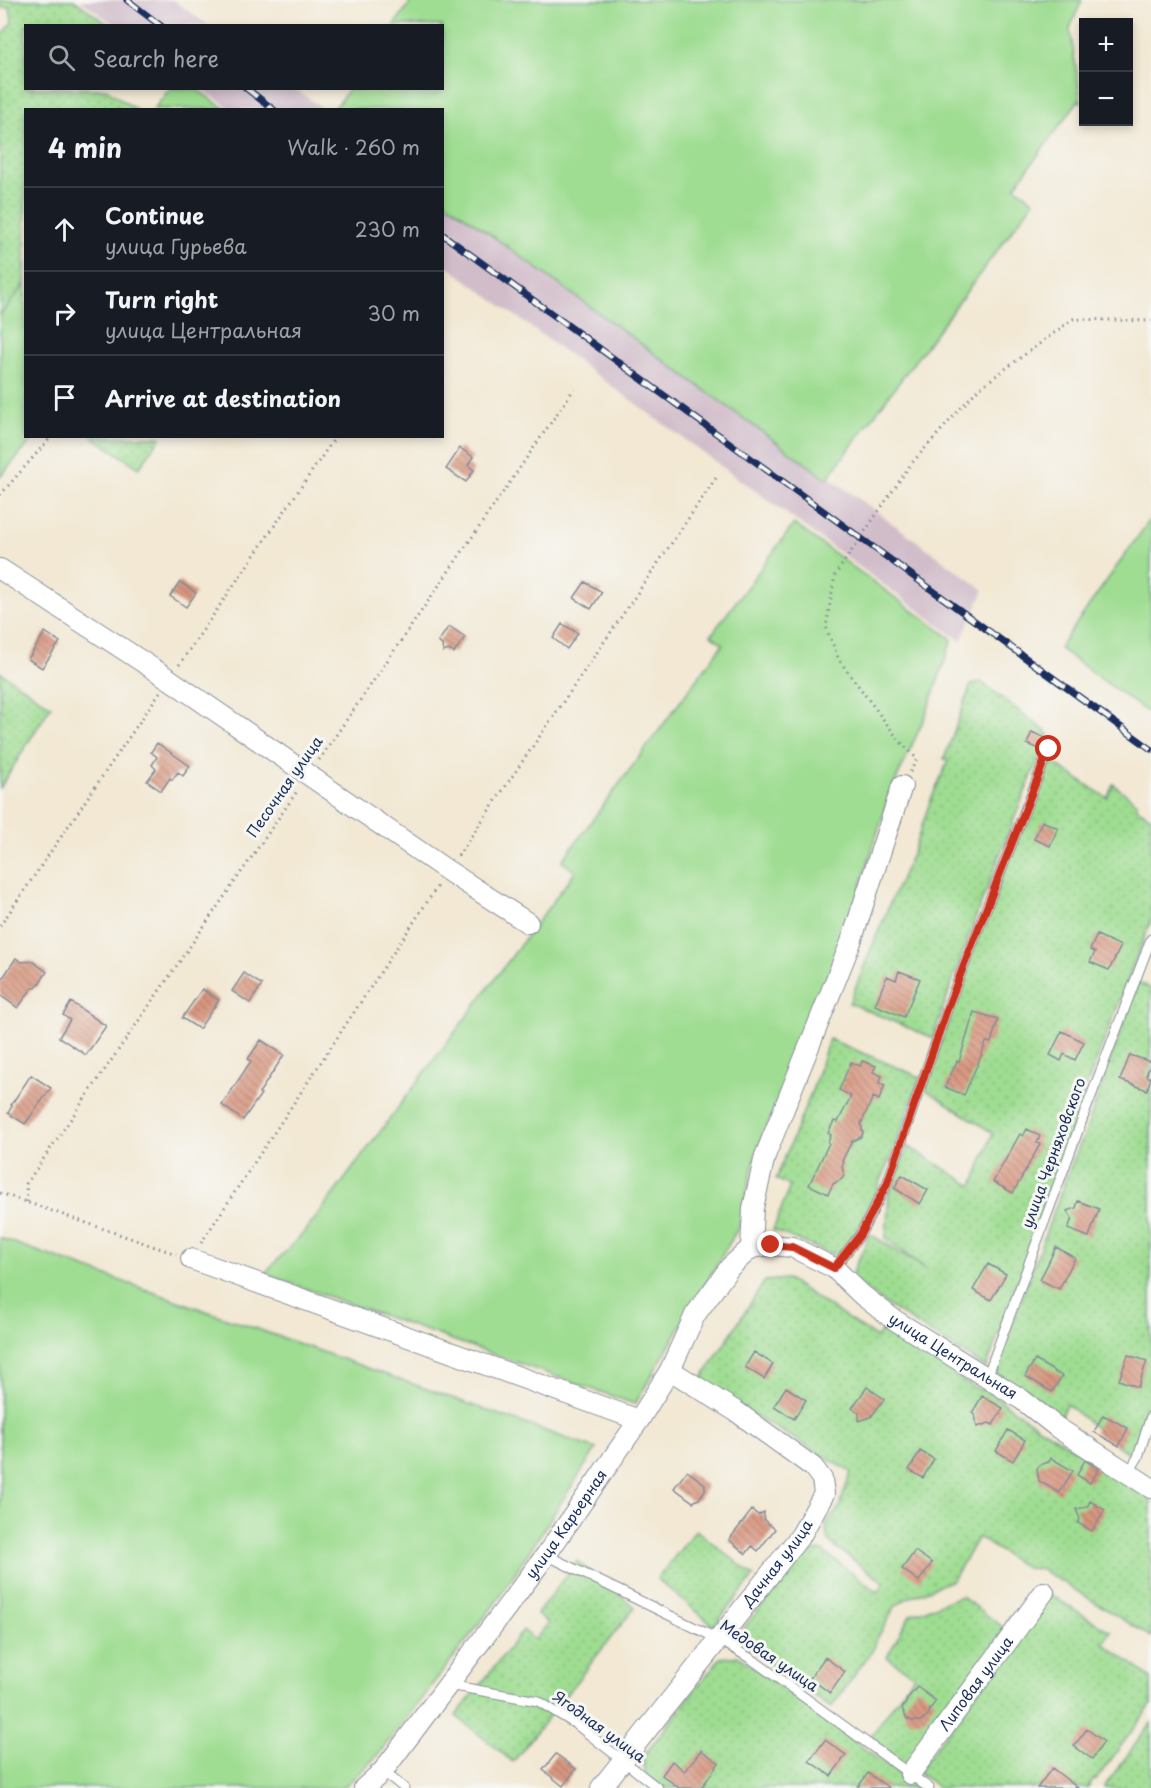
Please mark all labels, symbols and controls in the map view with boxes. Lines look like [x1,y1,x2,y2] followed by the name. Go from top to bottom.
[1079,18,1133,126] map controls
[1079,18,1133,72] button: +
[24,24,444,90] search box
[45,41,78,74] icon: search
[93,41,219,74] text: Search here
[1079,72,1133,126] button: −
[48,128,122,167] text: 4 min
[287,132,420,162] text: Walk · 260 m
[105,198,204,231] text: Continue
[48,213,81,246] icon: ahead
[355,214,420,244] text: 230 m
[105,231,247,261] text: улица Гурьева
[105,282,218,315] text: Turn right
[48,297,81,330] icon: right
[367,298,420,328] text: 30 m
[105,315,302,345] text: улица Центральная
[48,381,81,414] icon: arrive
[105,381,341,414] text: Arrive at destination
[240,730,328,842] street label: Песочная улица
[1035,735,1061,761] route start
[1015,1074,1091,1231] street label: улица Черняховского
[757,1231,783,1257] route end
[885,1306,1022,1404] street label: улица Центральная
[519,1464,612,1583] street label: улица Карьерная
[735,1514,818,1612] street label: Дачная улица
[716,1613,824,1697] street label: Медовая улица
[932,1630,1018,1735] street label: Липовая улица
[549,1684,651,1768] street label: Ягодная улица

